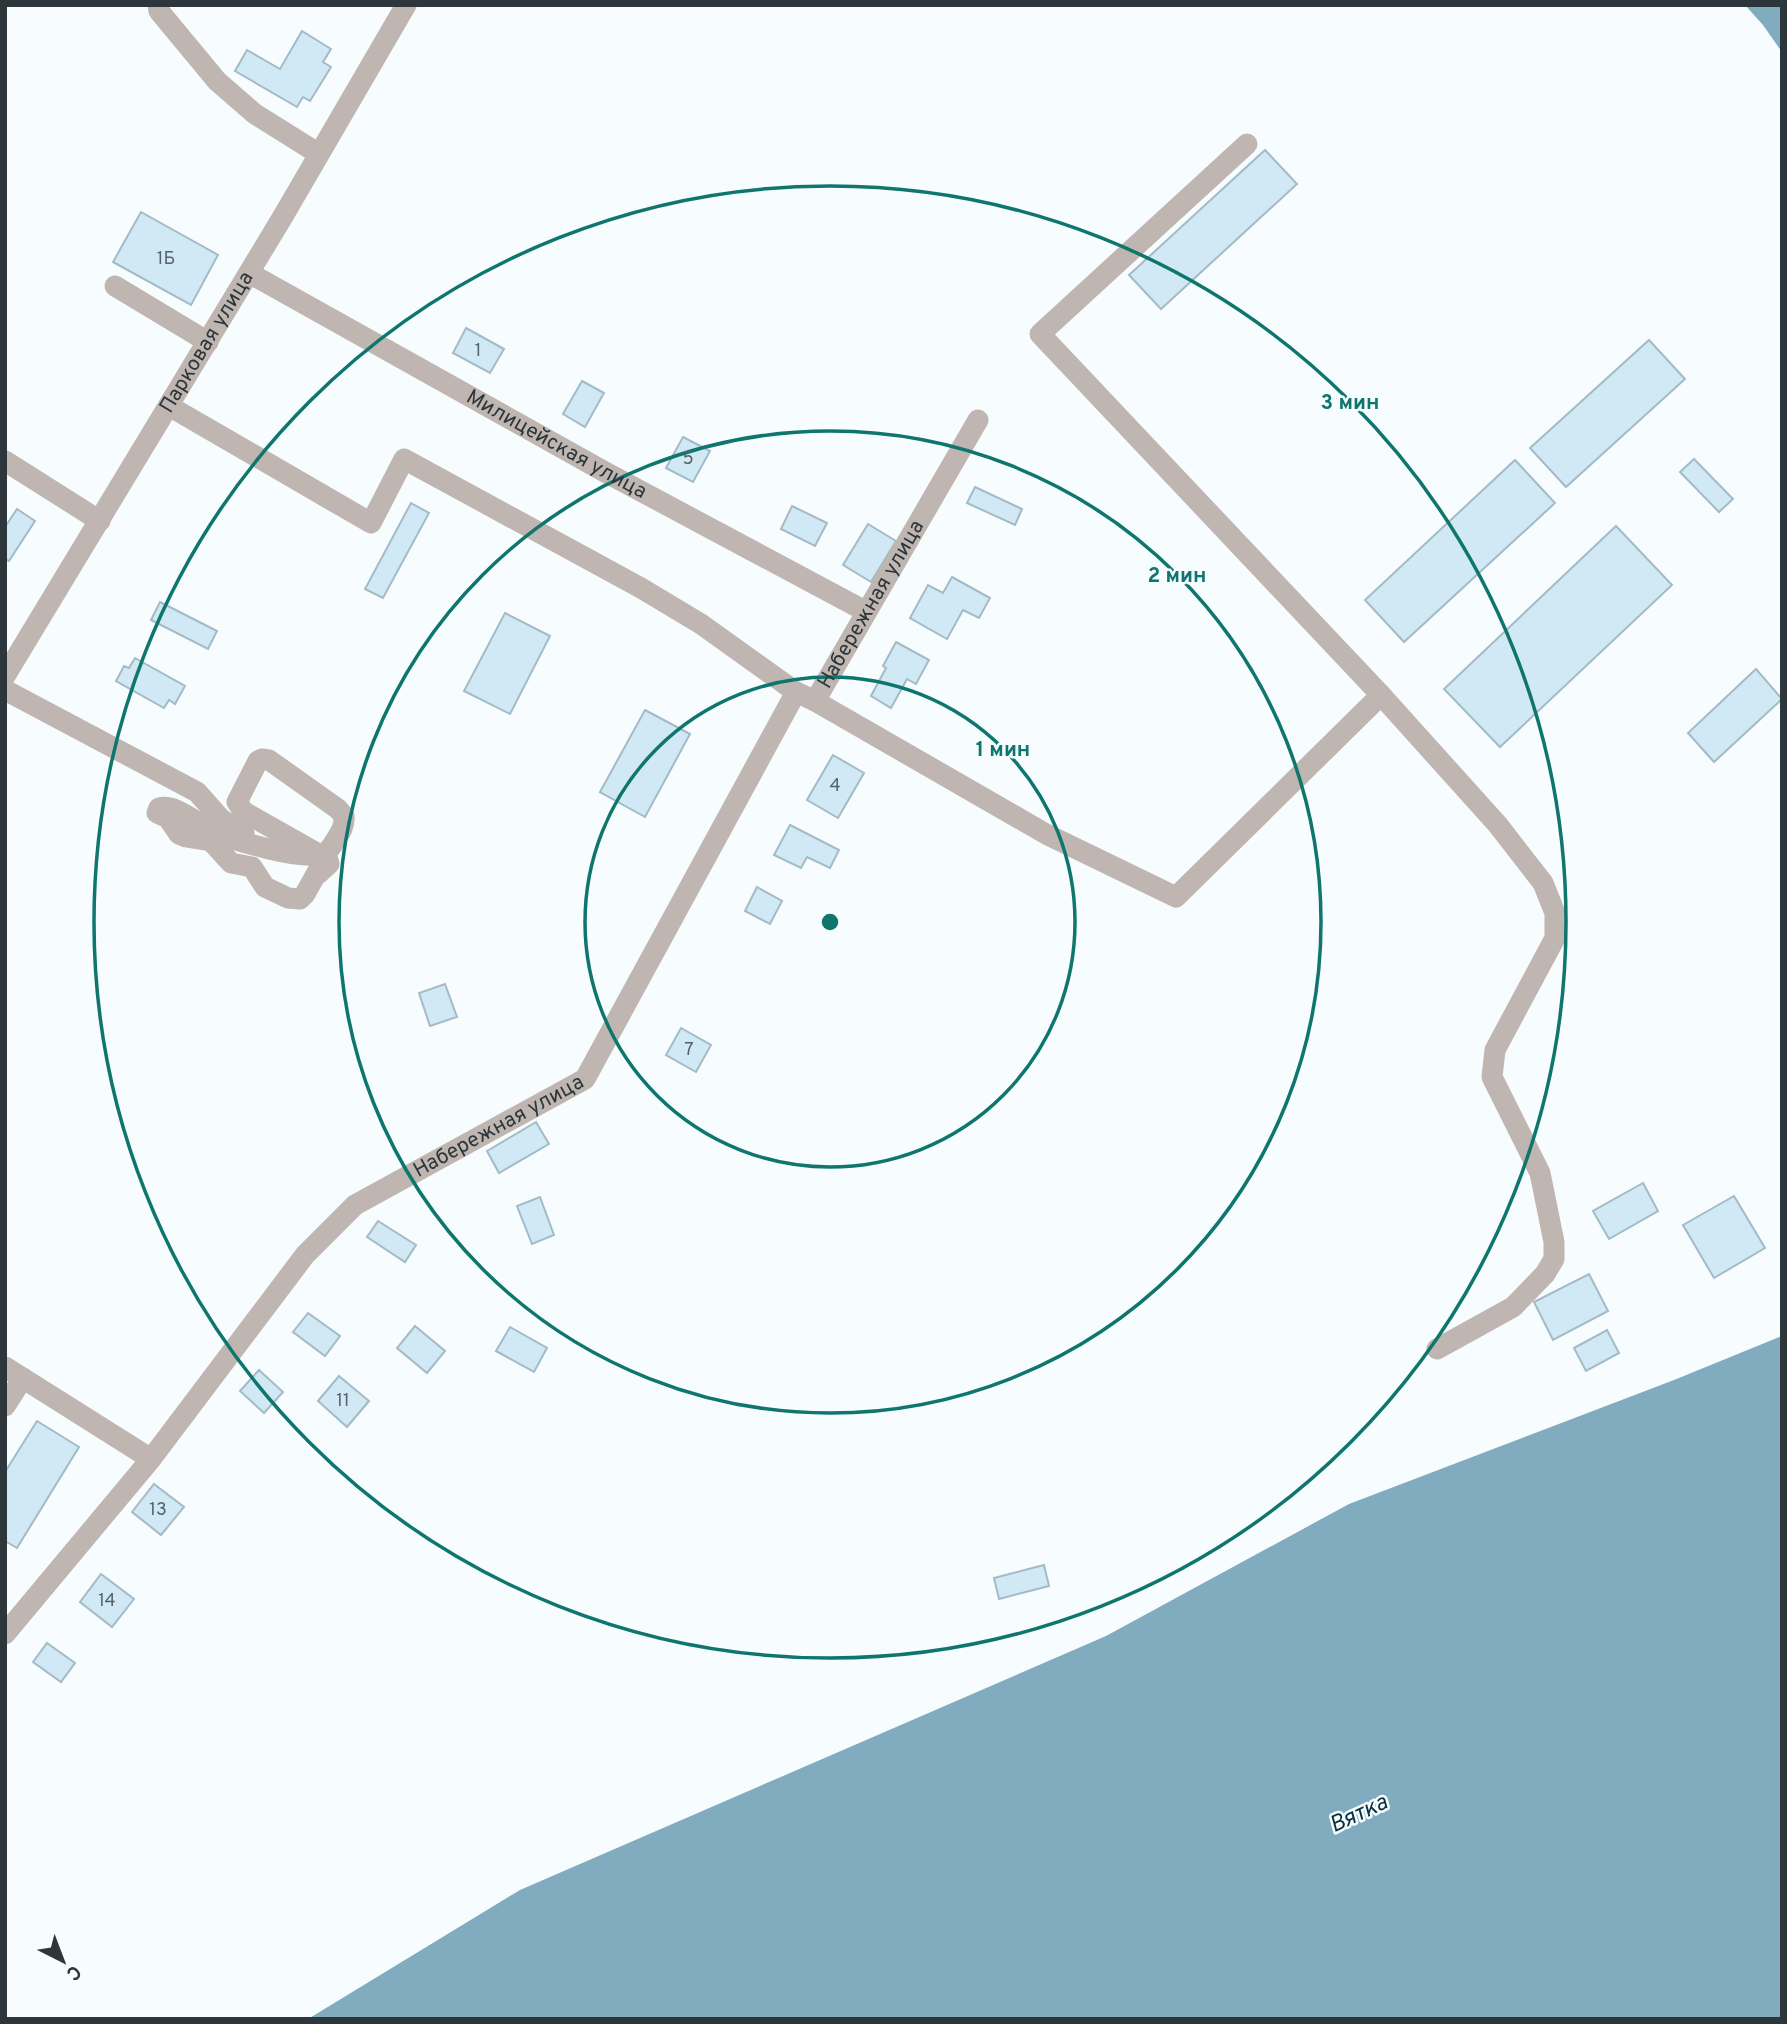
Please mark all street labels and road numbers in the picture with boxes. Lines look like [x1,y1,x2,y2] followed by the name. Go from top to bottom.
[154,266,260,418] street label: Парковая улица
[461,384,651,505] street label: Милицейская улица
[812,515,931,694] street label: Набережная улица
[409,1069,589,1184] street label: Набережная улица

